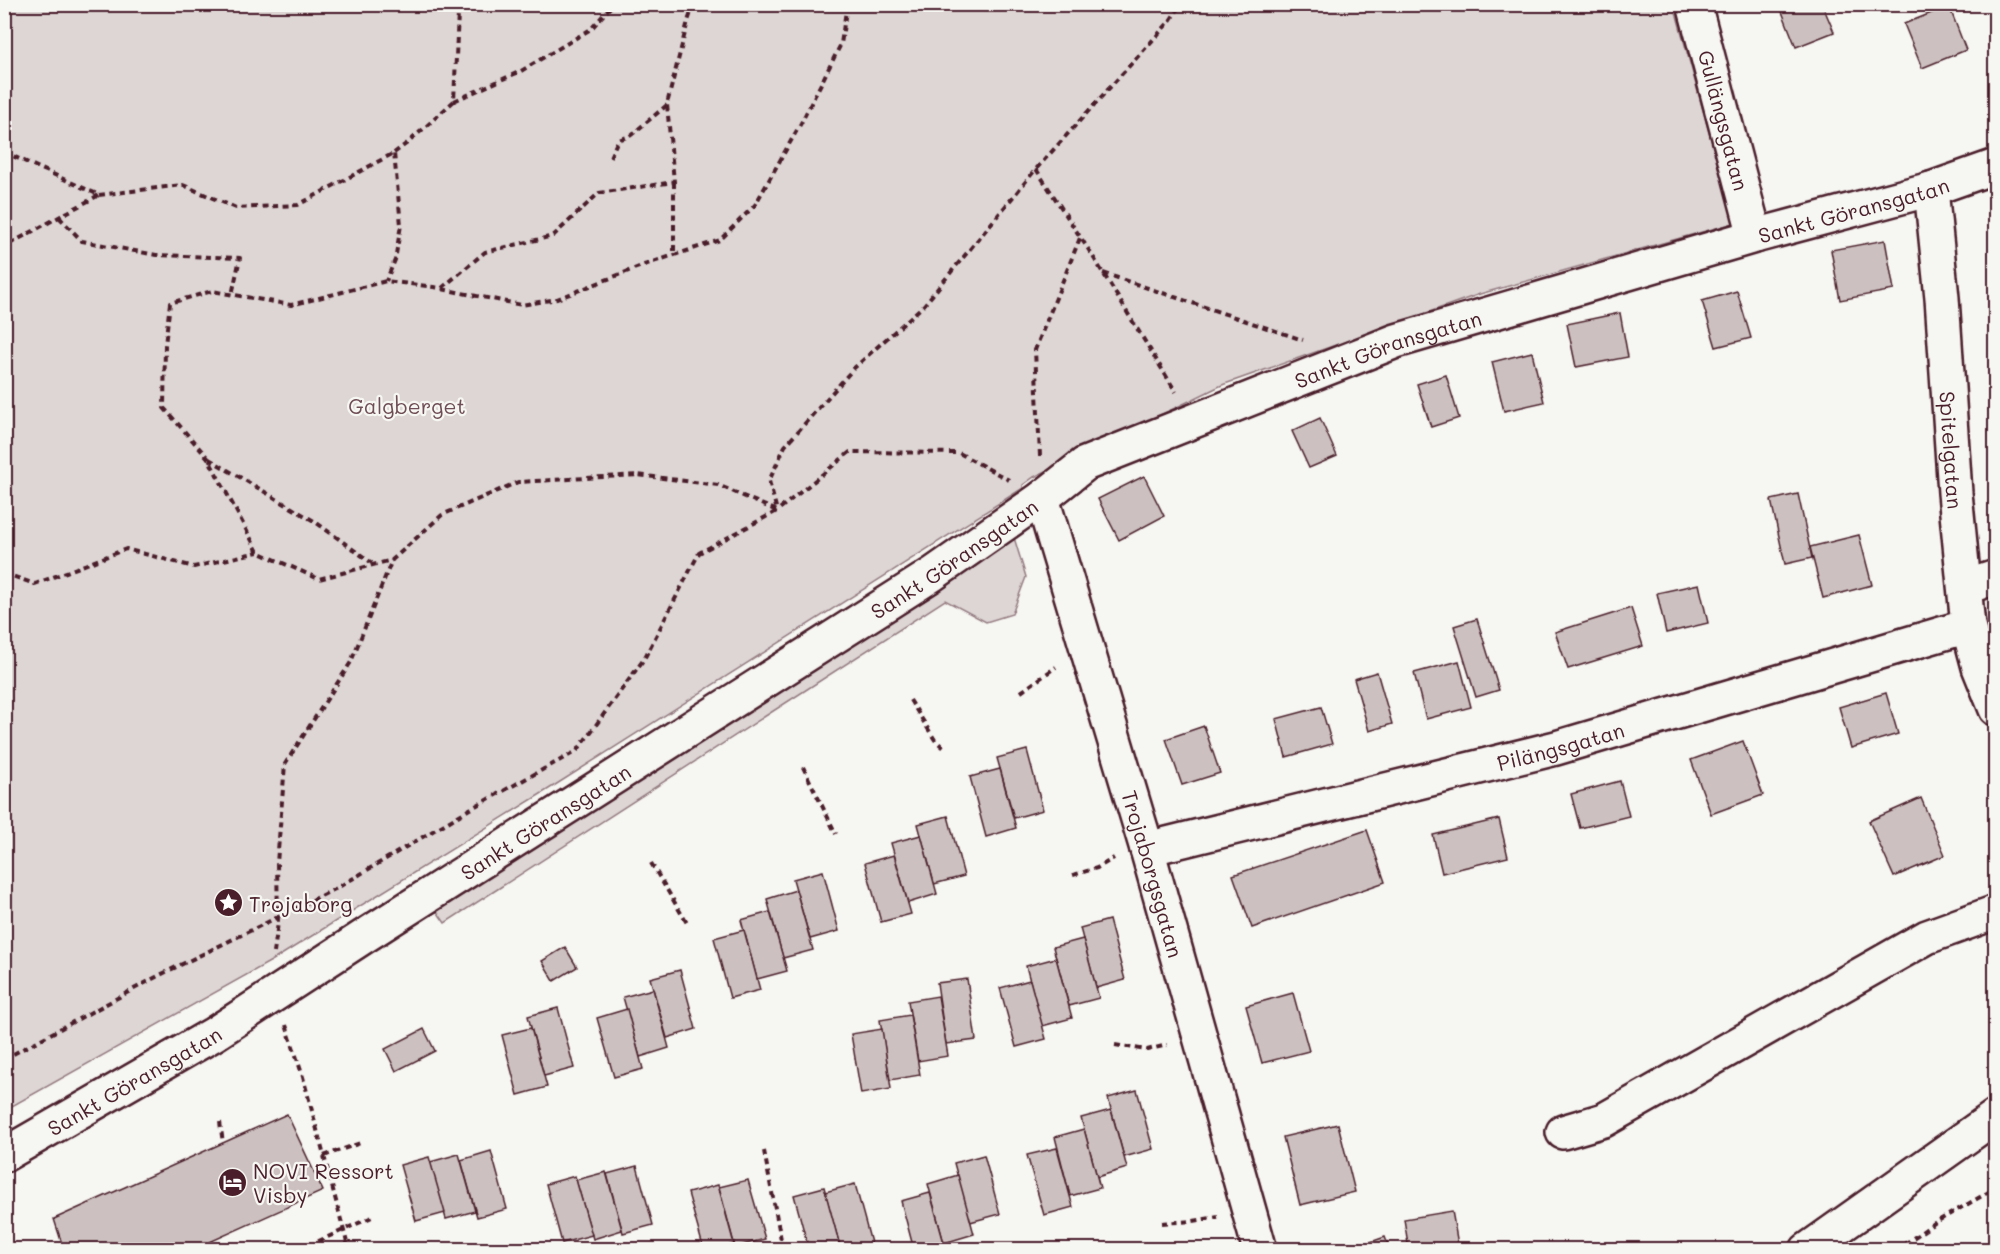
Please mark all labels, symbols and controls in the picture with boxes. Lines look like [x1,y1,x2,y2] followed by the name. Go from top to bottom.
[1693,47,1756,193] street label: Gullängsgatan
[1755,170,1952,248] street label: Sankt Göransgatan
[1290,303,1484,393] street label: Sankt Göransgatan
[1935,390,1970,510] street label: Spitelgatan
[348,392,466,419] park label: Galgberget
[865,492,1043,624] street label: Sankt Göransgatan
[1494,715,1627,776] street label: Pilängsgatan
[455,757,635,885] street label: Sankt Göransgatan
[1117,787,1190,961] street label: Trojaborgsgatan
[212,887,244,919] place icon: Trojaborg
[249,890,352,917] place label: Trojaborg
[42,1019,226,1141] street label: Sankt Göransgatan
[253,1157,394,1208] place label: NOVI Ressort Visby
[216,1166,248,1198] hotel icon: NOVI Ressort Visby

